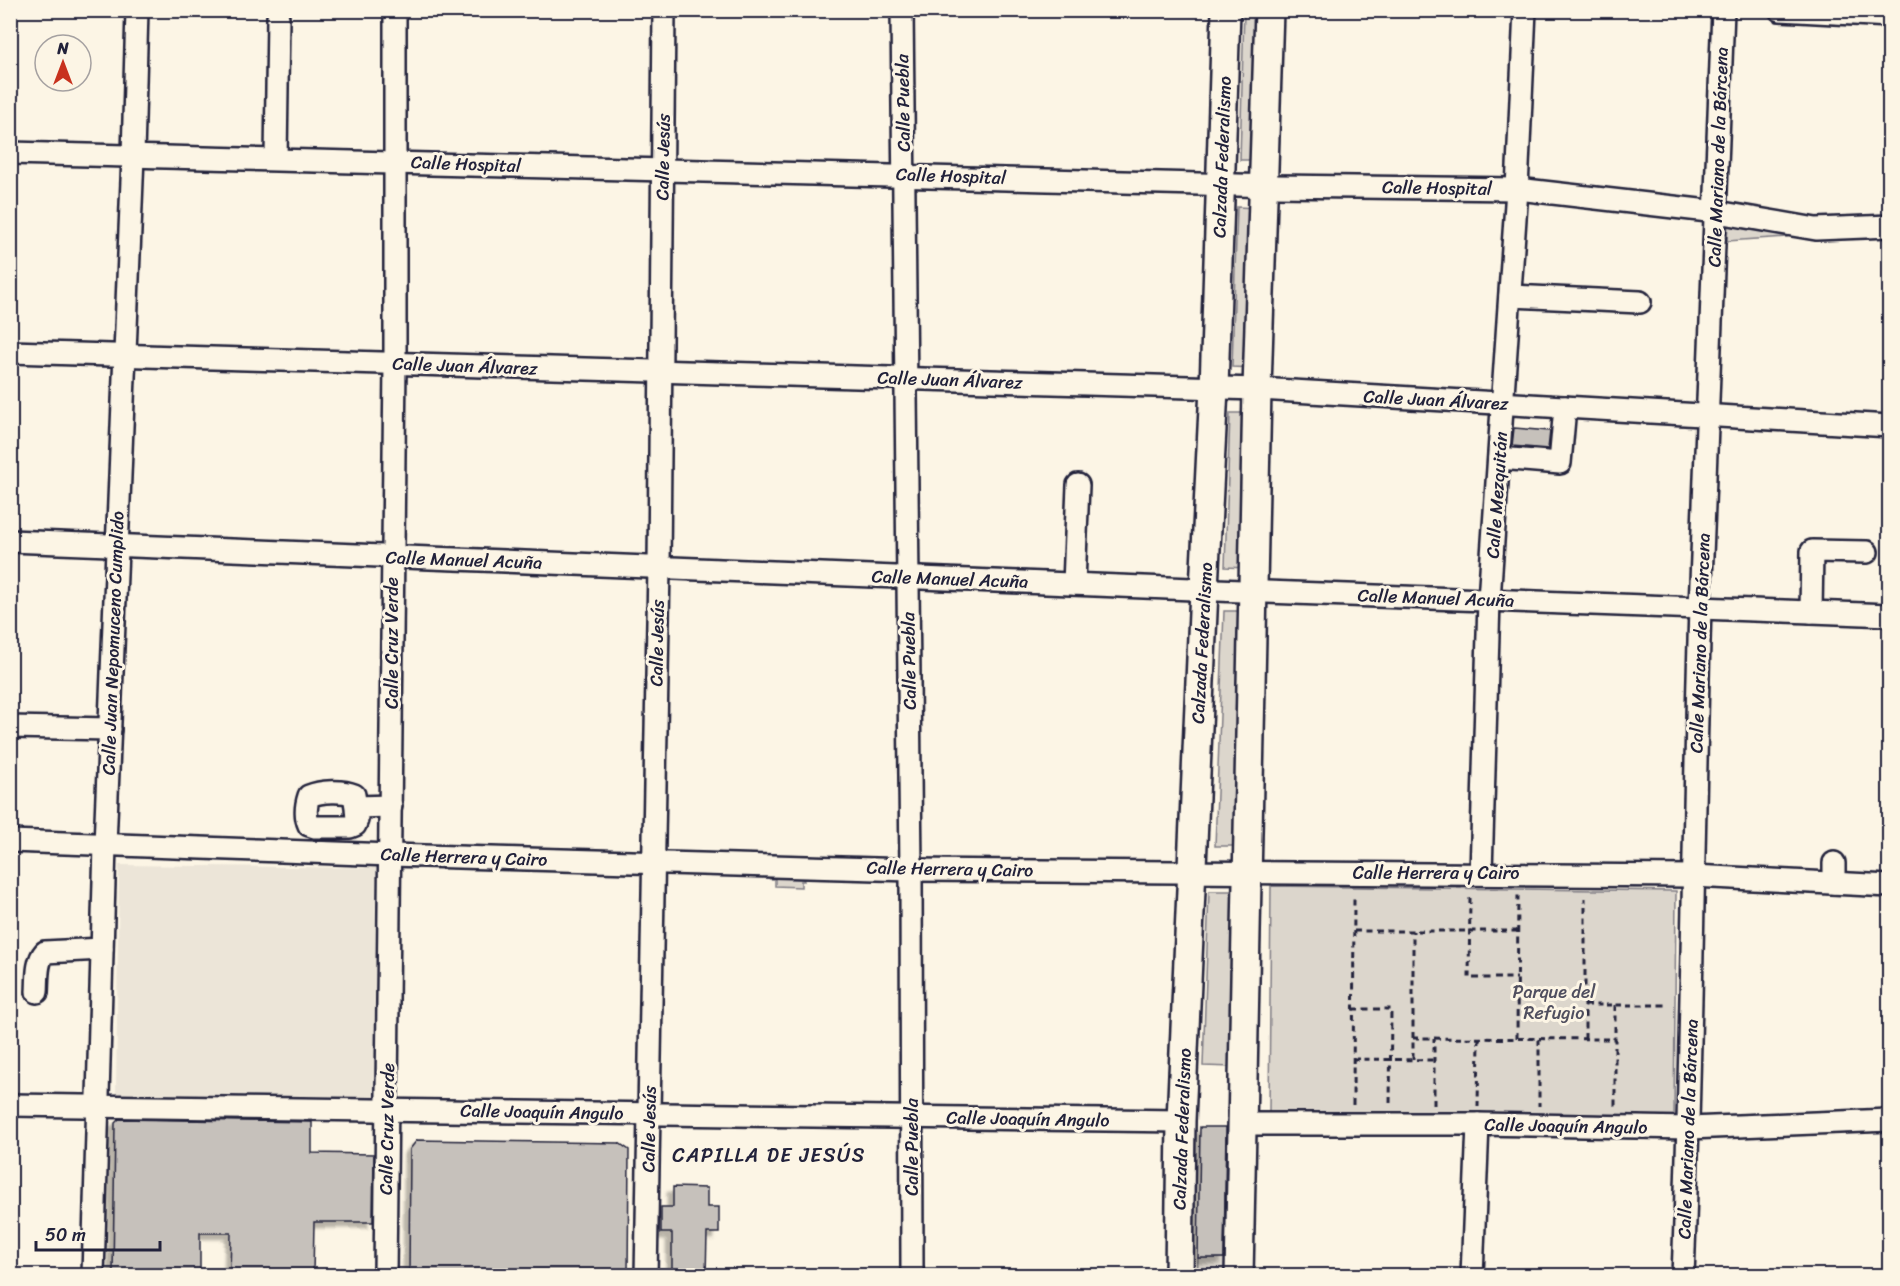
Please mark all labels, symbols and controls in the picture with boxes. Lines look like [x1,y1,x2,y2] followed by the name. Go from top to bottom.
[33,33,93,93] north arrow
[56,34,69,63] text: N
[1698,46,1738,268] street label: Calle Mariano de la Bárcena
[886,53,920,152] street label: Calle Puebla
[1203,76,1241,238] street label: Calzada Federalismo
[646,113,680,201] street label: Calle Jesús
[410,146,522,182] street label: Calle Hospital
[895,158,1007,194] street label: Calle Hospital
[1382,171,1493,205] street label: Calle Hospital
[392,347,538,385] street label: Calle Juan Álvarez
[877,361,1023,399] street label: Calle Juan Álvarez
[1363,380,1510,420] street label: Calle Juan Álvarez
[1477,430,1517,560] street label: Calle Mezquitán
[92,510,134,776] street label: Calle Juan Nepomuceno Cumplido
[1680,532,1720,754] street label: Calle Mariano de la Bárcena
[385,541,543,579] street label: Calle Manuel Acuña
[871,560,1029,598] street label: Calle Manuel Acuña
[1182,561,1222,725] street label: Calzada Federalismo
[376,577,408,709] street label: Calle Cruz Verde
[1357,579,1515,617] street label: Calle Manuel Acuña
[640,599,674,687] street label: Calle Jesús
[892,611,926,710] street label: Calle Puebla
[380,838,548,876] street label: Calle Herrera y Cairo
[866,852,1034,886] street label: Calle Herrera y Cairo
[1353,857,1519,889] street label: Calle Herrera y Cairo
[1513,976,1596,1029] park label: Parque del Refugio
[1668,1018,1708,1240] street label: Calle Mariano de la Bárcena
[1163,1048,1201,1210] street label: Calzada Federalismo
[370,1063,404,1195] street label: Calle Cruz Verde
[632,1085,666,1173] street label: Calle Jesús
[460,1095,624,1129] street label: Calle Joaquín Angulo
[896,1097,928,1196] street label: Calle Puebla
[946,1102,1110,1136] street label: Calle Joaquín Angulo
[1484,1109,1648,1143] street label: Calle Joaquín Angulo
[672,1138,866,1173] district label: CAPILLA DE JESÚS
[36,1214,160,1252] scale bar
[45,1219,86,1251] text: 50 m

